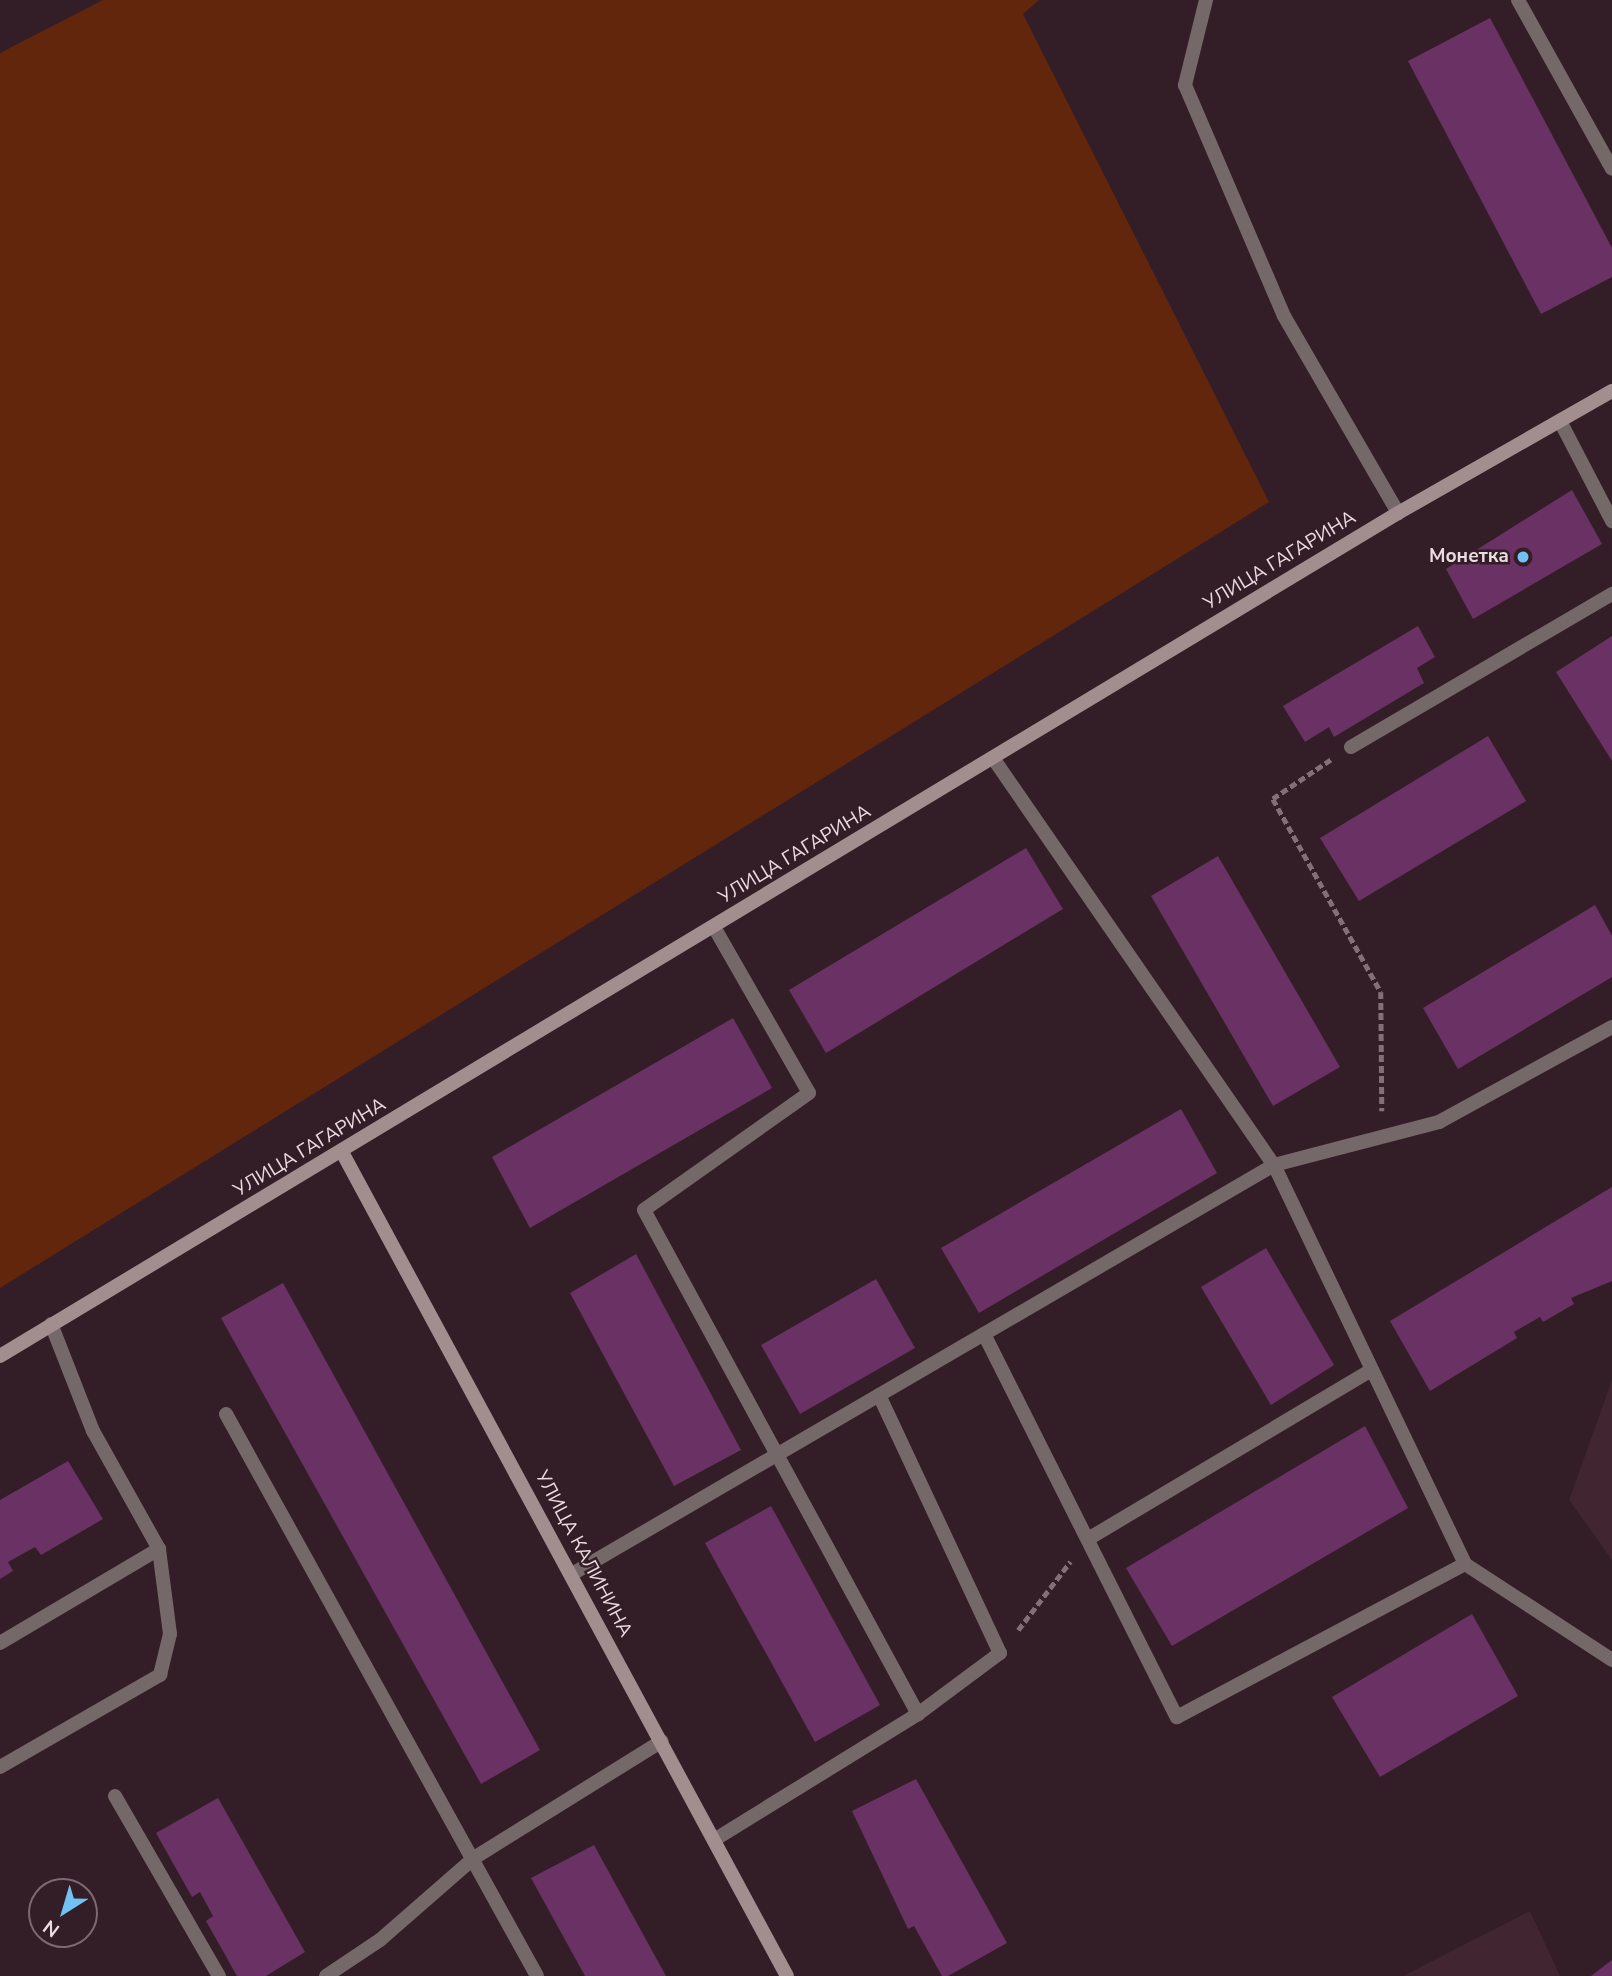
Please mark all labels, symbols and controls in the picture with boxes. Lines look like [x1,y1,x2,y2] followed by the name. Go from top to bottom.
[1200,507,1360,615] street label: УЛИЦА ГАГАРИНА
[1429,546,1509,568] place label: Монетка
[1515,549,1531,565] marker: Монетка
[715,801,875,909] street label: УЛИЦА ГАГАРИНА
[230,1094,390,1202] street label: УЛИЦА ГАГАРИНА
[530,1467,636,1641] street label: УЛИЦА КАЛИНИНА
[28,1878,98,1948] north arrow
[38,1914,65,1943] text: N

